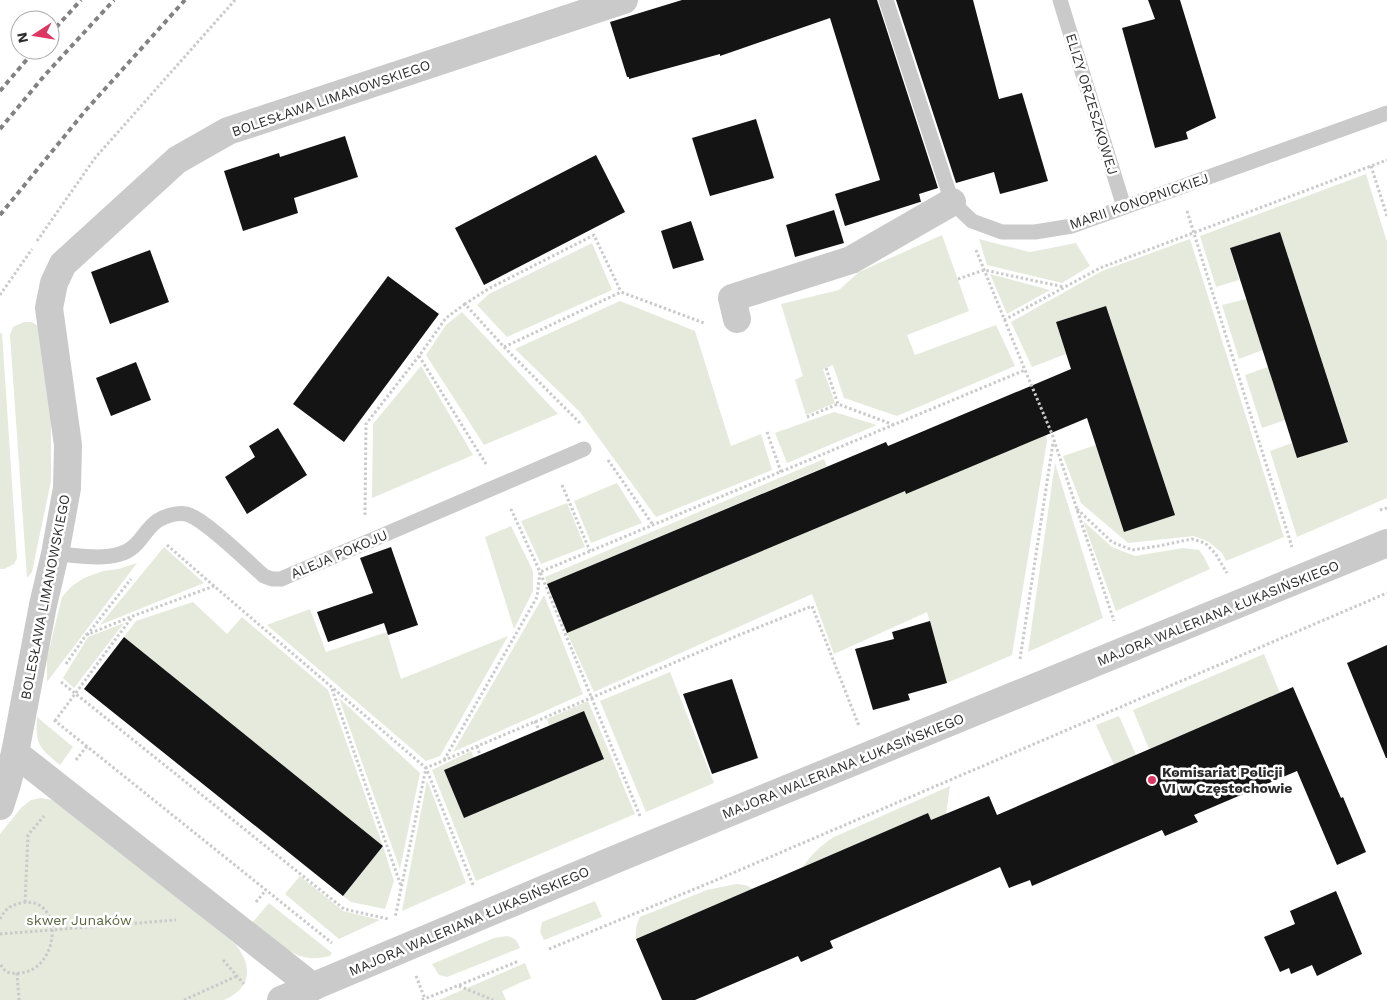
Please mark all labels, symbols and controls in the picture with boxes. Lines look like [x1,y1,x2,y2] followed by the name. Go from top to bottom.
[10,10,60,60] north arrow
[13,31,31,44] text: N
[1063,31,1121,177] street label: ELIZY ORZESZKOWEJ
[230,56,432,140] street label: BOLESŁAWA LIMANOWSKIEGO
[1067,170,1211,232] street label: MARII KONOPNICKIEJ
[17,493,73,701] street label: BOLESŁAWA LIMANOWSKIEGO
[288,526,390,582] street label: ALEJA POKOJU
[1095,557,1341,669] street label: MAJORA WALERIANA ŁUKASIŃSKIEGO
[720,710,966,822] street label: MAJORA WALERIANA ŁUKASIŃSKIEGO
[1162,764,1292,796] place label: Komisariat Policji VI w Częstochowie
[1146,774,1158,786] marker: Komisariat Policji VI w Częstochowie
[346,863,592,979] street label: MAJORA WALERIANA ŁUKASIŃSKIEGO
[26,912,132,928] park label: skwer Junaków

